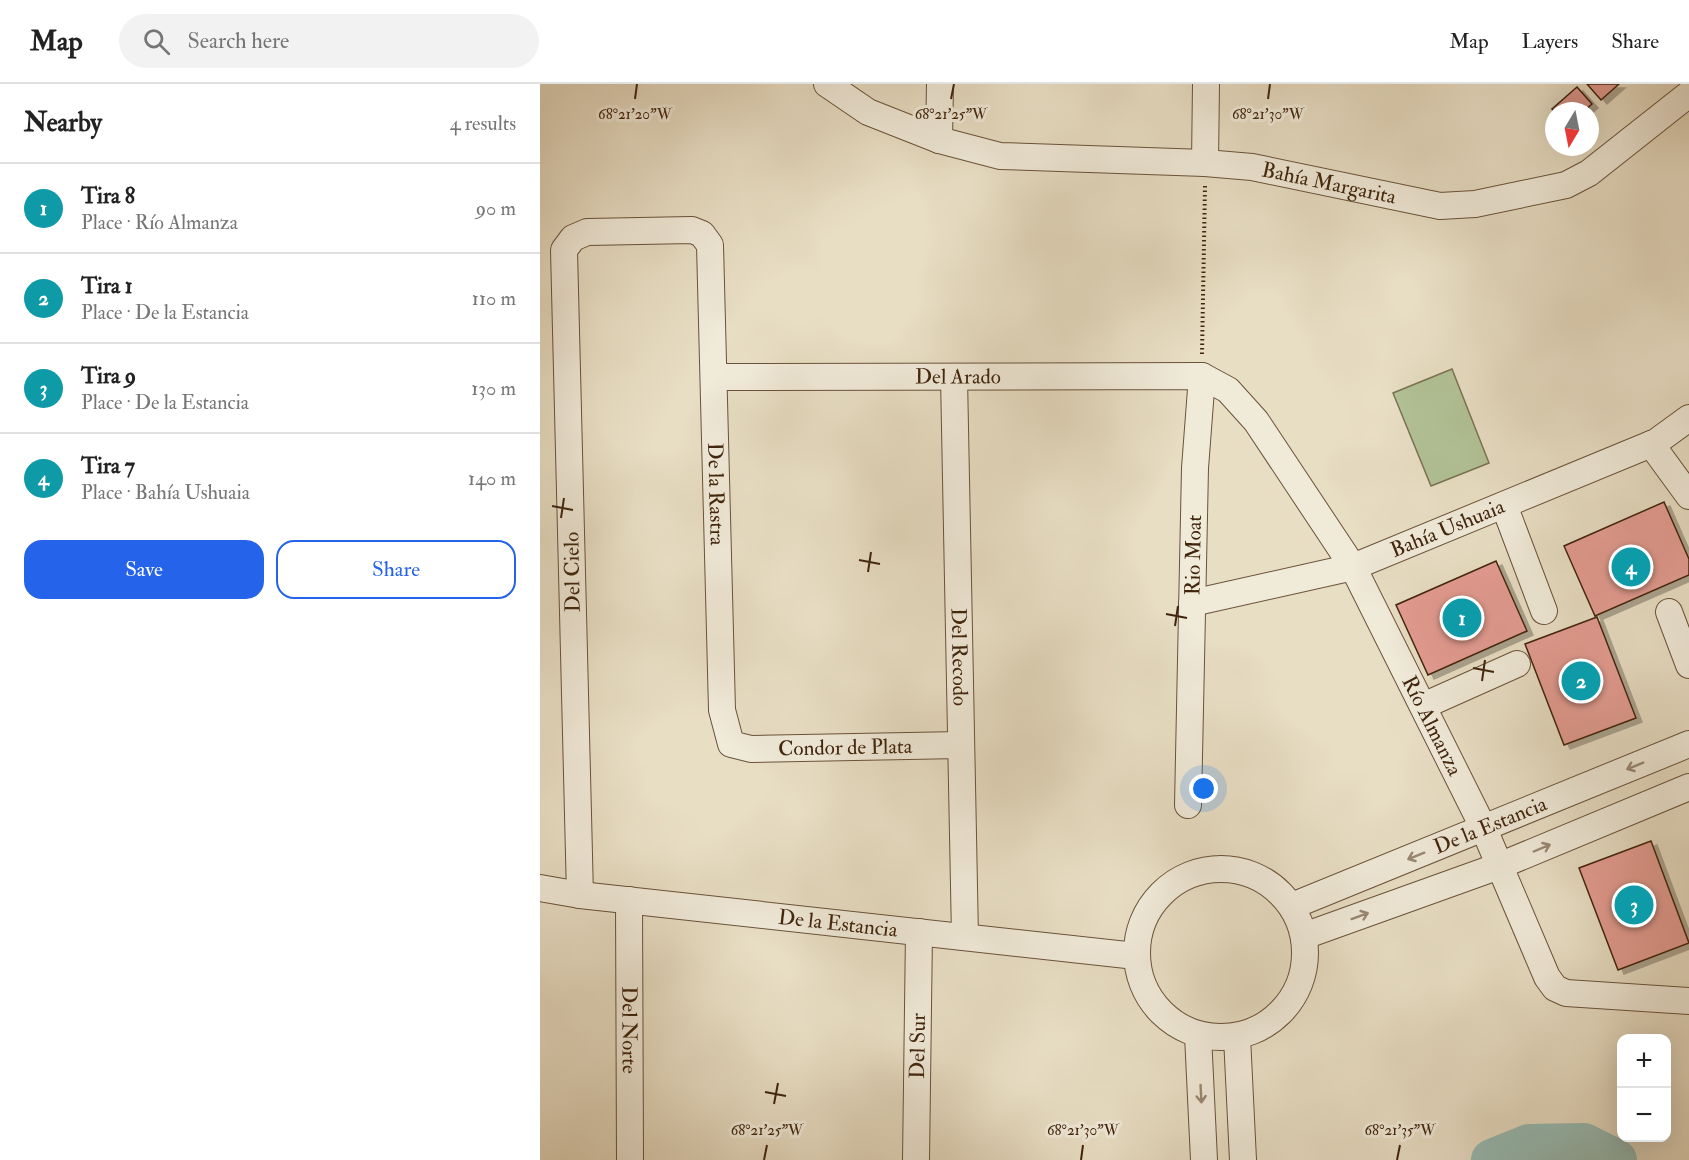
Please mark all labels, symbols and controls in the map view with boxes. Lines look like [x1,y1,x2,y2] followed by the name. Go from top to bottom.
[119,14,539,68] search box
[30,24,83,59] text: Map
[140,25,173,58] icon: search
[188,27,289,55] text: Search here
[1449,28,1489,55] text: Map
[1522,28,1578,55] text: Layers
[1611,28,1659,55] text: Share
[1545,102,1599,156] north arrow
[598,105,673,124] text: 68°21'20"W
[915,105,988,124] text: 68°21'25"W
[1232,105,1305,124] text: 68°21'30"W
[24,107,102,139] text: Nearby
[450,111,516,136] text: 4 results
[1259,156,1399,211] street label: Bahía Margarita
[81,182,135,210] text: Tira 8
[40,196,47,221] text: 1
[476,196,516,221] text: 90 m
[81,210,238,235] text: Place · Río Almanza
[81,272,133,300] text: Tira 1
[38,286,49,311] text: 2
[472,286,516,311] text: 110 m
[81,300,249,325] text: Place · De la Estancia
[81,362,136,390] text: Tira 9
[915,363,1001,391] street label: Del Arado
[40,376,47,401] text: 3
[471,376,516,401] text: 130 m
[81,390,249,415] text: Place · De la Estancia
[701,442,731,546] street label: De la Rastra
[81,452,135,480] text: Tira 7
[38,466,49,491] text: 4
[468,466,516,491] text: 140 m
[81,480,250,505] text: Place · Bahía Ushuaia
[1386,493,1509,564] street label: Bahía Ushuaia
[1179,514,1208,596] street label: Rio Moat
[558,531,587,613] street label: Del Cielo
[24,540,264,599] button: Save
[276,540,516,599] button: Share
[1612,544,1650,590] pin: 4
[1442,596,1482,640] pin: 1
[945,608,973,706] street label: Del Recodo
[1562,658,1600,704] pin: 2
[1396,671,1468,781] street label: Río Almanza
[778,733,913,762] street label: Condor de Plata
[1626,761,1645,772] one-way arrow
[1189,774,1218,803] your location
[1430,790,1551,861] street label: De la Estancia
[1533,842,1551,853] one-way arrow
[1407,851,1425,862] one-way arrow
[1614,882,1654,928] pin: 3
[777,904,899,944] street label: De la Estancia
[1350,910,1368,921] one-way arrow
[615,986,643,1074] street label: Del Norte
[904,1013,932,1079] street label: Del Sur
[1617,1034,1671,1142] map controls
[1617,1034,1671,1088] button: +
[1196,1083,1207,1103] one-way arrow
[1617,1088,1671,1142] button: −
[731,1121,804,1140] text: 68°21'25"W
[1047,1121,1120,1140] text: 68°21'30"W
[1365,1121,1436,1140] text: 68°21'35"W

